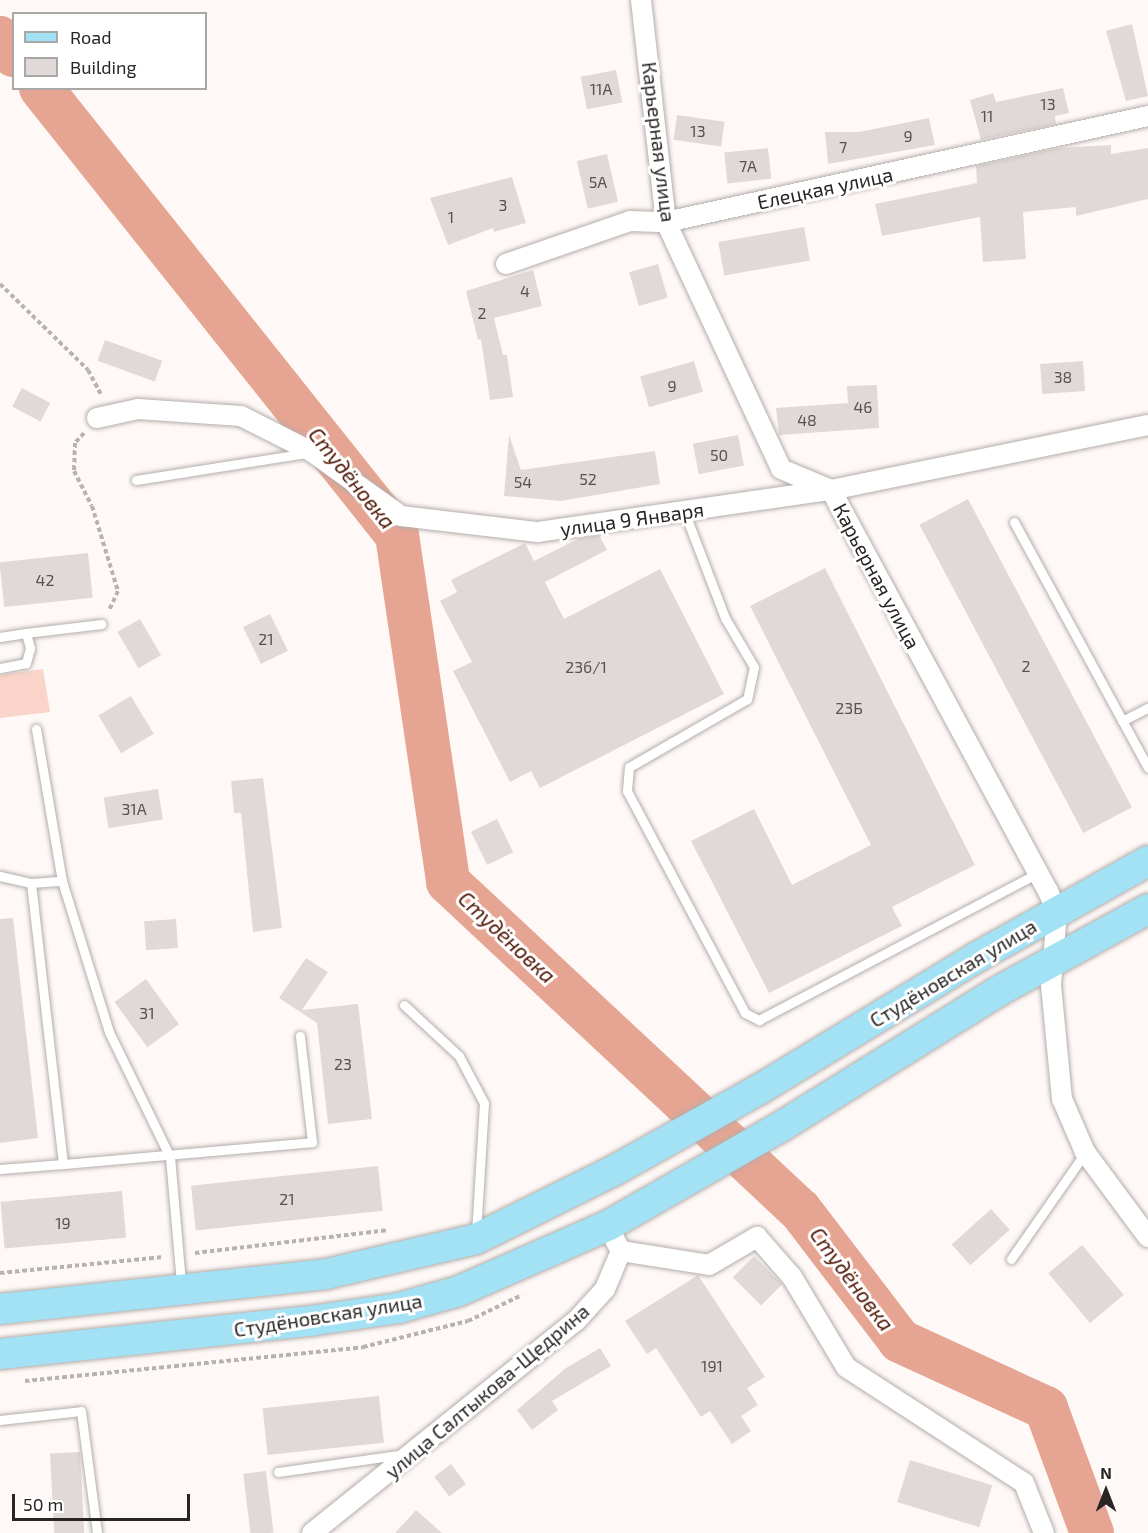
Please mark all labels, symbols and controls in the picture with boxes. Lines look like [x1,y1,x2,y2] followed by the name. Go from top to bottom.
[12,12,207,90] legend
[70,26,111,48] text: Road
[70,56,137,78] text: Building
[637,60,681,224] street label: Карьерная улица
[590,79,612,99] house number: 11А
[1040,94,1056,114] house number: 13
[981,106,993,126] house number: 11
[690,121,706,141] house number: 13
[903,126,913,146] house number: 9
[839,137,847,157] house number: 7
[739,156,757,176] house number: 7А
[755,162,895,214] street label: Елецкая улица
[589,172,607,192] house number: 5А
[499,195,507,215] house number: 3
[448,207,454,227] house number: 1
[520,281,530,301] house number: 4
[478,303,486,323] house number: 2
[1054,367,1072,387] house number: 38
[667,376,677,396] house number: 9
[854,397,872,417] house number: 46
[797,410,817,430] house number: 48
[303,422,401,534] water label: Студёновка
[710,445,728,465] house number: 50
[579,469,597,489] house number: 52
[514,472,532,492] house number: 54
[559,497,705,541] street label: улица 9 Января
[829,499,925,653] street label: Карьерная улица
[36,570,54,590] house number: 42
[258,629,274,649] house number: 21
[1022,656,1030,676] house number: 2
[565,657,607,677] house number: 23б/1
[835,698,863,718] house number: 23Б
[121,799,147,819] house number: 31А
[453,886,561,988] water label: Студёновка
[865,914,1041,1032] street label: Студёновская улица
[139,1003,155,1023] house number: 31
[334,1054,352,1074] house number: 23
[279,1189,295,1209] house number: 21
[55,1213,71,1233] house number: 19
[805,1222,899,1336] water label: Студёновка
[232,1288,424,1342] street label: Студёновская улица
[380,1299,594,1483] street label: улица Салтыкова-Щедрина
[701,1356,723,1376] house number: 191
[1076,1461,1136,1521] north arrow
[1100,1463,1112,1482] text: N
[15,1482,194,1520] scale bar
[23,1493,63,1515] text: 50 m

